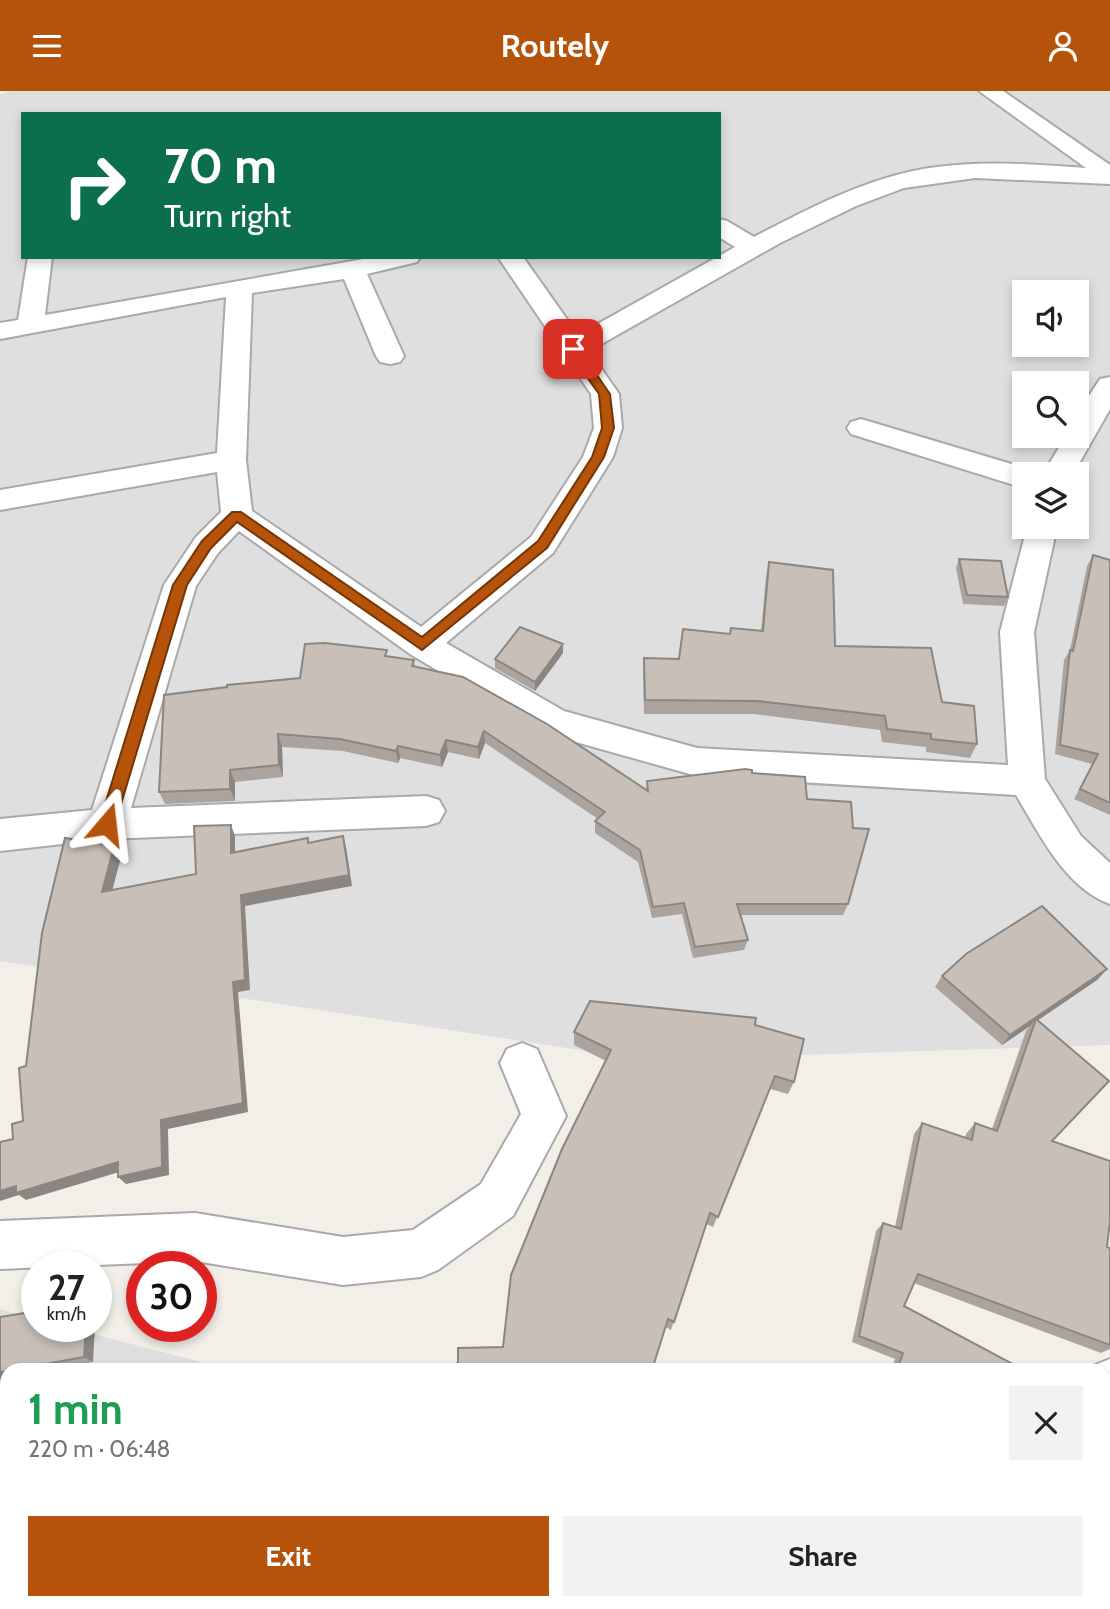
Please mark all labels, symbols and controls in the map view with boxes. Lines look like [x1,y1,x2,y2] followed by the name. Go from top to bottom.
[501,26,609,65] text: Routely
[28,27,66,65] icon: menu
[1044,27,1082,65] icon: person
[164,136,277,195] text: 70 m
[49,140,140,231] icon: right
[164,196,291,235] text: Turn right
[1012,280,1089,539] map controls
[1012,280,1089,357] button: sound
[543,319,603,379] pin
[554,330,592,368] icon: arrive
[1012,371,1089,448] button: search
[1012,462,1089,539] button: layers
[70,787,144,861] position arrow
[126,1251,217,1342] speed limit sign: 30
[48,1266,85,1309] text: 27
[47,1303,86,1325] text: km/h
[28,1383,123,1435] text: 1 min
[1009,1386,1083,1460] button: close
[28,1435,170,1463] text: 220 m · 06:48
[28,1516,549,1596] button: Exit
[563,1516,1083,1596] button: Share

